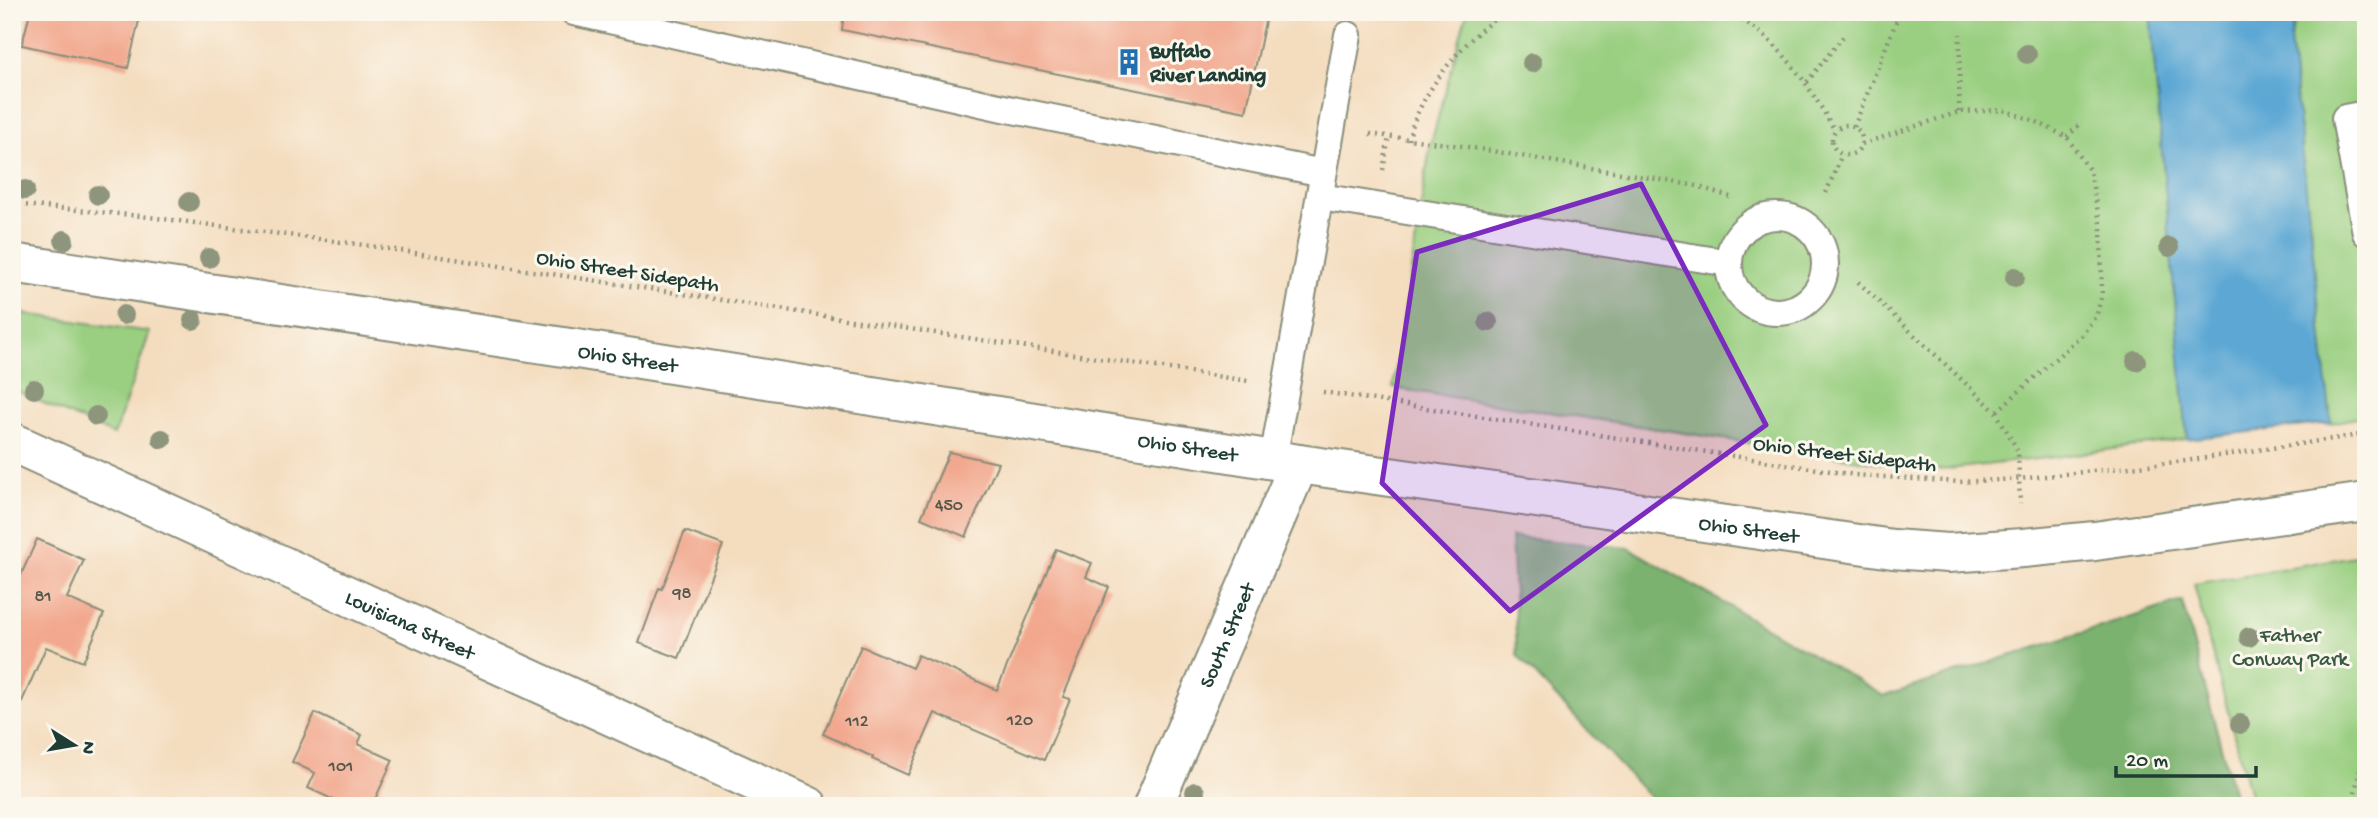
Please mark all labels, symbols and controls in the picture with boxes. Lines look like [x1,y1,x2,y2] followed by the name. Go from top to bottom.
[1149,41,1266,90] place label: Buffalo River Landing
[1114,47,1144,77] building icon: Buffalo River Landing
[534,247,721,300] street label: Ohio Street Sidepath
[576,340,681,381] street label: Ohio Street
[1136,430,1241,470] street label: Ohio Street
[1751,433,1938,480] street label: Ohio Street Sidepath
[935,496,963,517] house number: 450
[1697,512,1802,552] street label: Ohio Street
[1196,578,1264,692] street label: South Street
[672,584,692,605] house number: 98
[34,587,52,608] house number: 81
[340,587,480,669] street label: Louisiana Street
[2232,625,2350,674] park label: Father Conway Park
[38,710,108,780] north arrow
[1006,711,1033,732] house number: 120
[844,712,869,733] house number: 112
[2116,734,2256,778] scale bar
[75,739,100,756] text: N
[2126,750,2168,775] text: 20 m
[328,757,353,778] house number: 101

